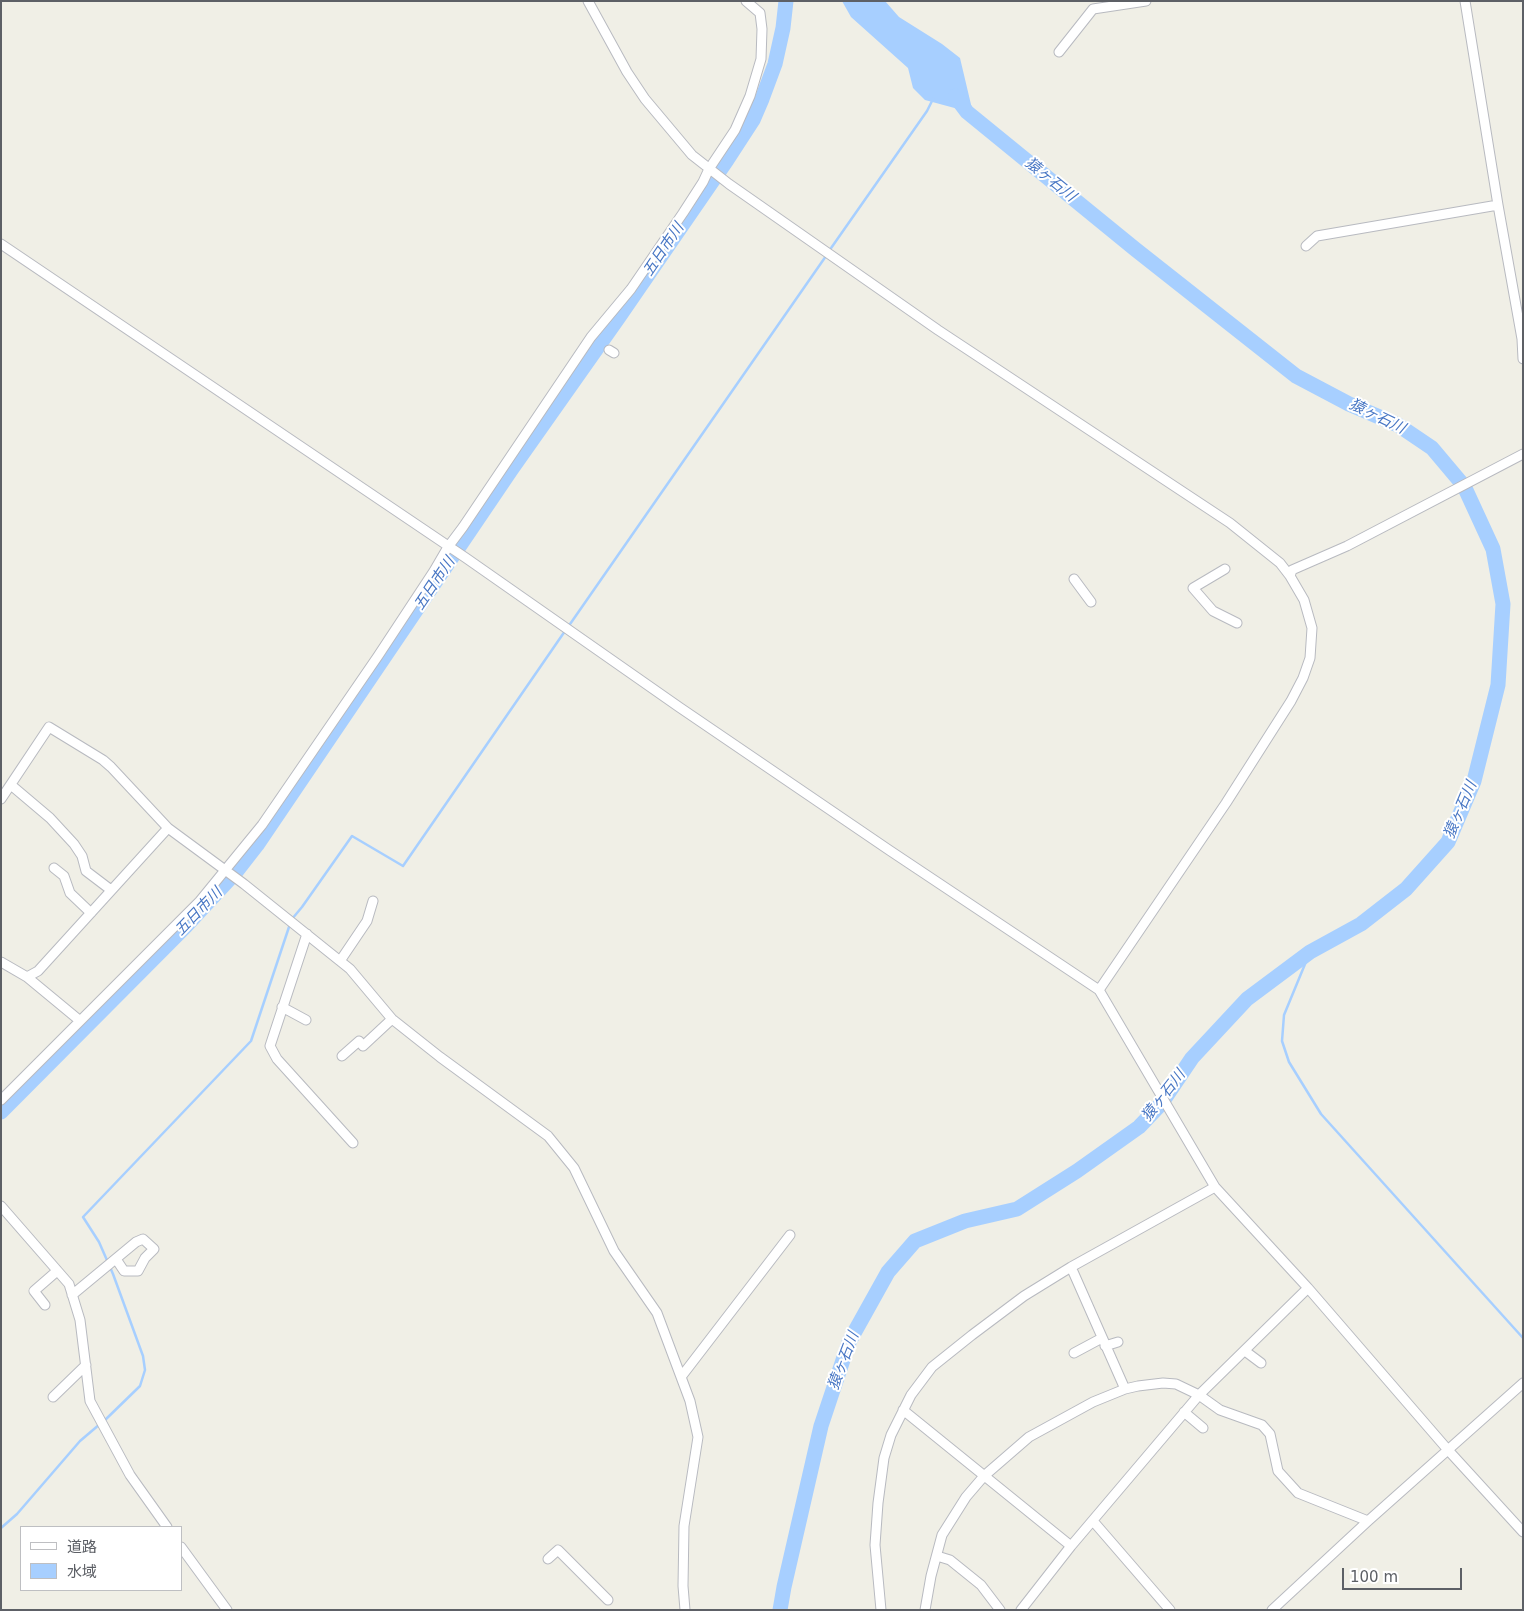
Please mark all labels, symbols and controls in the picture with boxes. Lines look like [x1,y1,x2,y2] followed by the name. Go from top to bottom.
[1021,154,1079,206] water label: 猿ヶ石川
[640,220,688,280] water label: 五日市川
[1346,396,1408,438] water label: 猿ヶ石川
[411,554,459,614] water label: 五日市川
[1441,779,1481,841] water label: 猿ヶ石川
[172,884,226,940] water label: 五日市川
[1138,1067,1190,1125] water label: 猿ヶ石川
[825,1330,863,1392] water label: 猿ヶ石川
[20,1526,182,1591] legend
[67,1538,97,1556] text: 道路
[1344,1558,1464,1590] scale bar
[67,1563,97,1581] text: 水域
[1350,1568,1398,1586] text: 100 m

